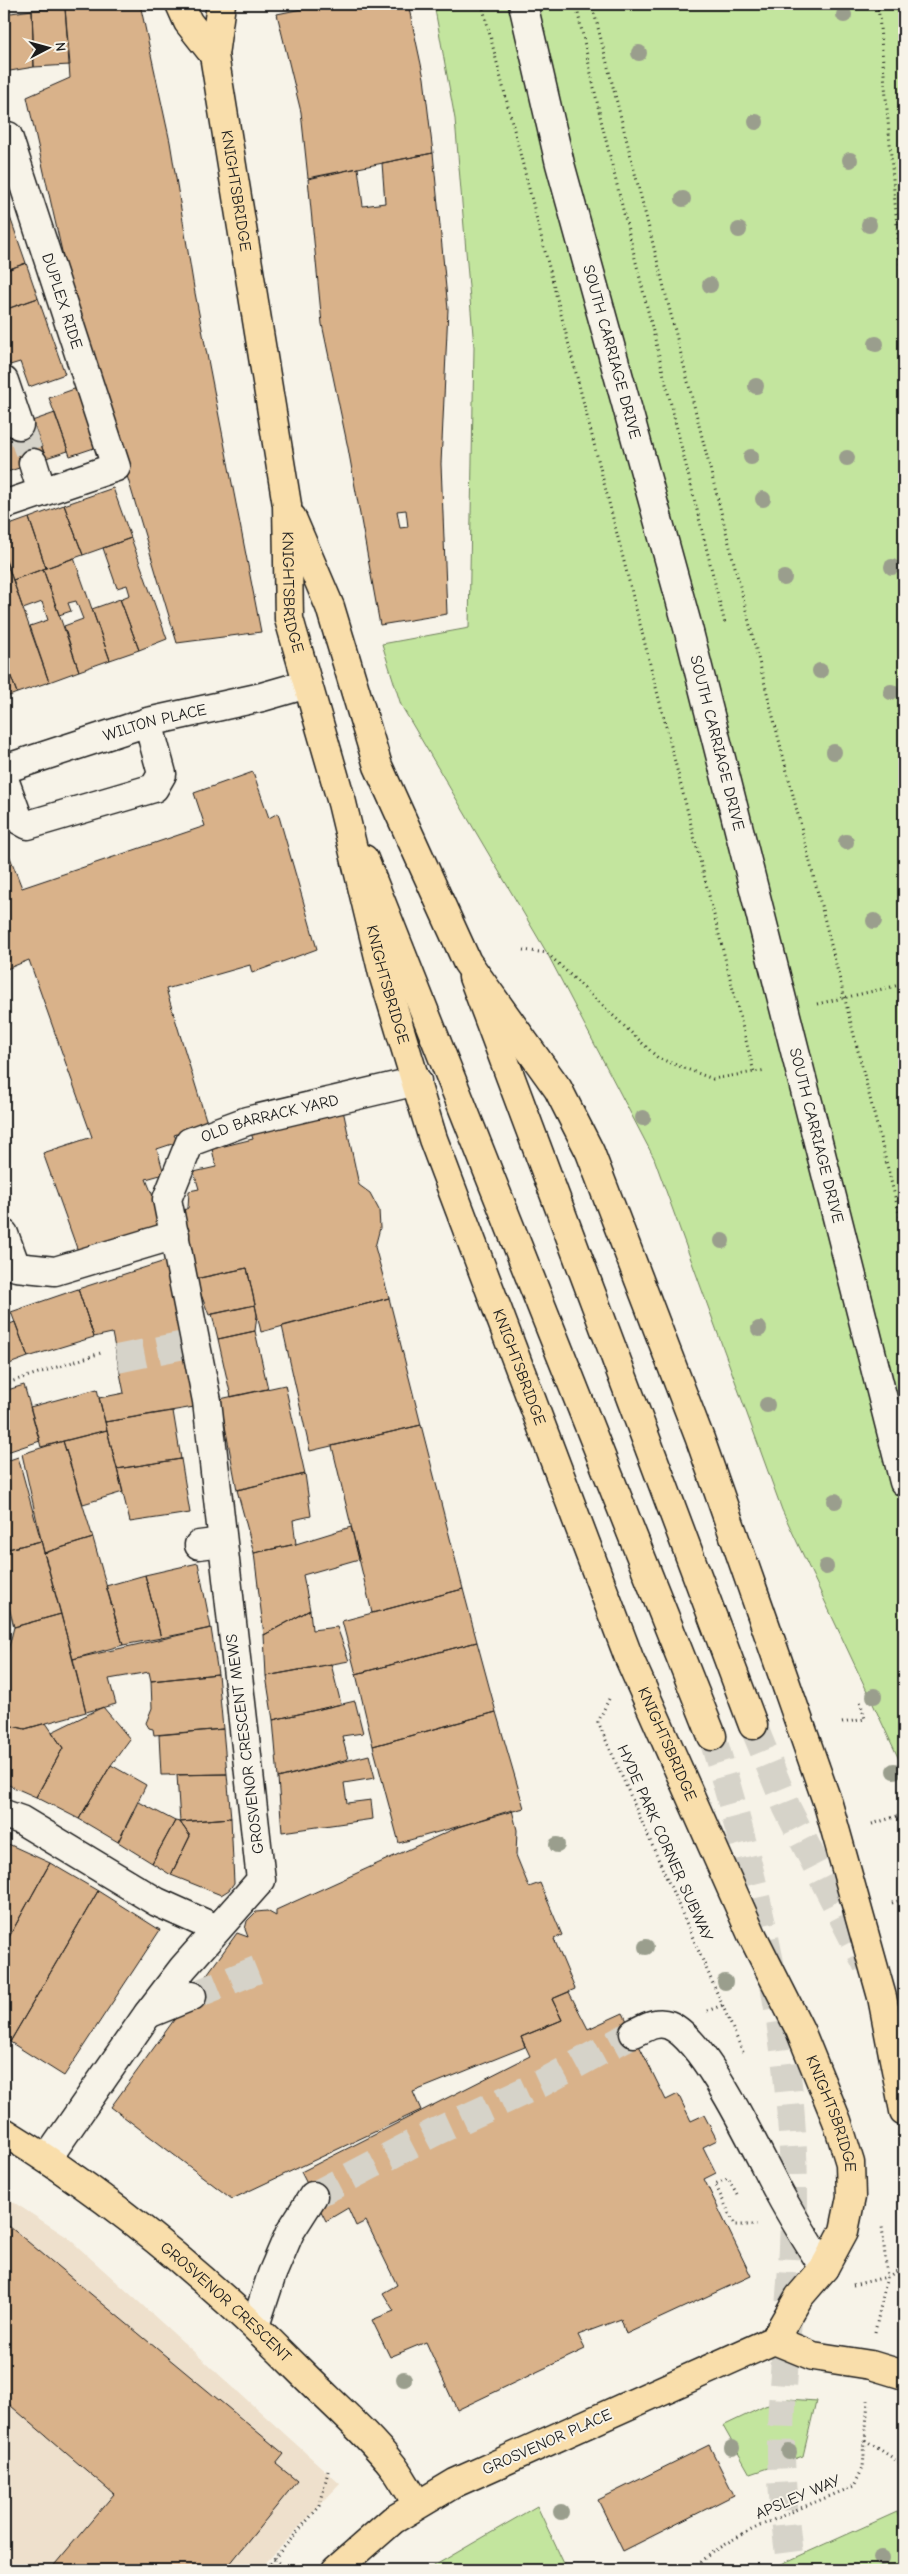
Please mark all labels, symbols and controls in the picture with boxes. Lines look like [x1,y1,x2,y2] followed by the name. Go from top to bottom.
[22,22,72,72] north arrow
[52,41,69,52] text: N
[217,129,255,253] street label: KNIGHTSBRIDGE
[38,251,86,351] street label: DUPLEX RIDE
[579,263,644,441] street label: SOUTH CARRIAGE DRIVE
[278,531,307,655] street label: KNIGHTSBRIDGE
[686,653,748,833] street label: SOUTH CARRIAGE DRIVE
[101,700,208,745] street label: WILTON PLACE
[363,923,413,1046] street label: KNIGHTSBRIDGE
[786,1046,847,1225] street label: SOUTH CARRIAGE DRIVE
[198,1091,340,1146] street label: OLD BARRACK YARD
[489,1307,549,1428] street label: KNIGHTSBRIDGE
[223,1633,267,1855] street label: GROSVENOR CRESCENT MEWS
[634,1684,700,1804] street label: KNIGHTSBRIDGE
[613,1742,717,1944] street label: HYDE PARK CORNER SUBWAY
[802,2053,859,2172] street label: KNIGHTSBRIDGE
[157,2238,295,2366] street label: GROSVENOR CRESCENT
[480,2405,615,2479] street label: GROSVENOR PLACE
[753,2471,844,2523] street label: APSLEY WAY

